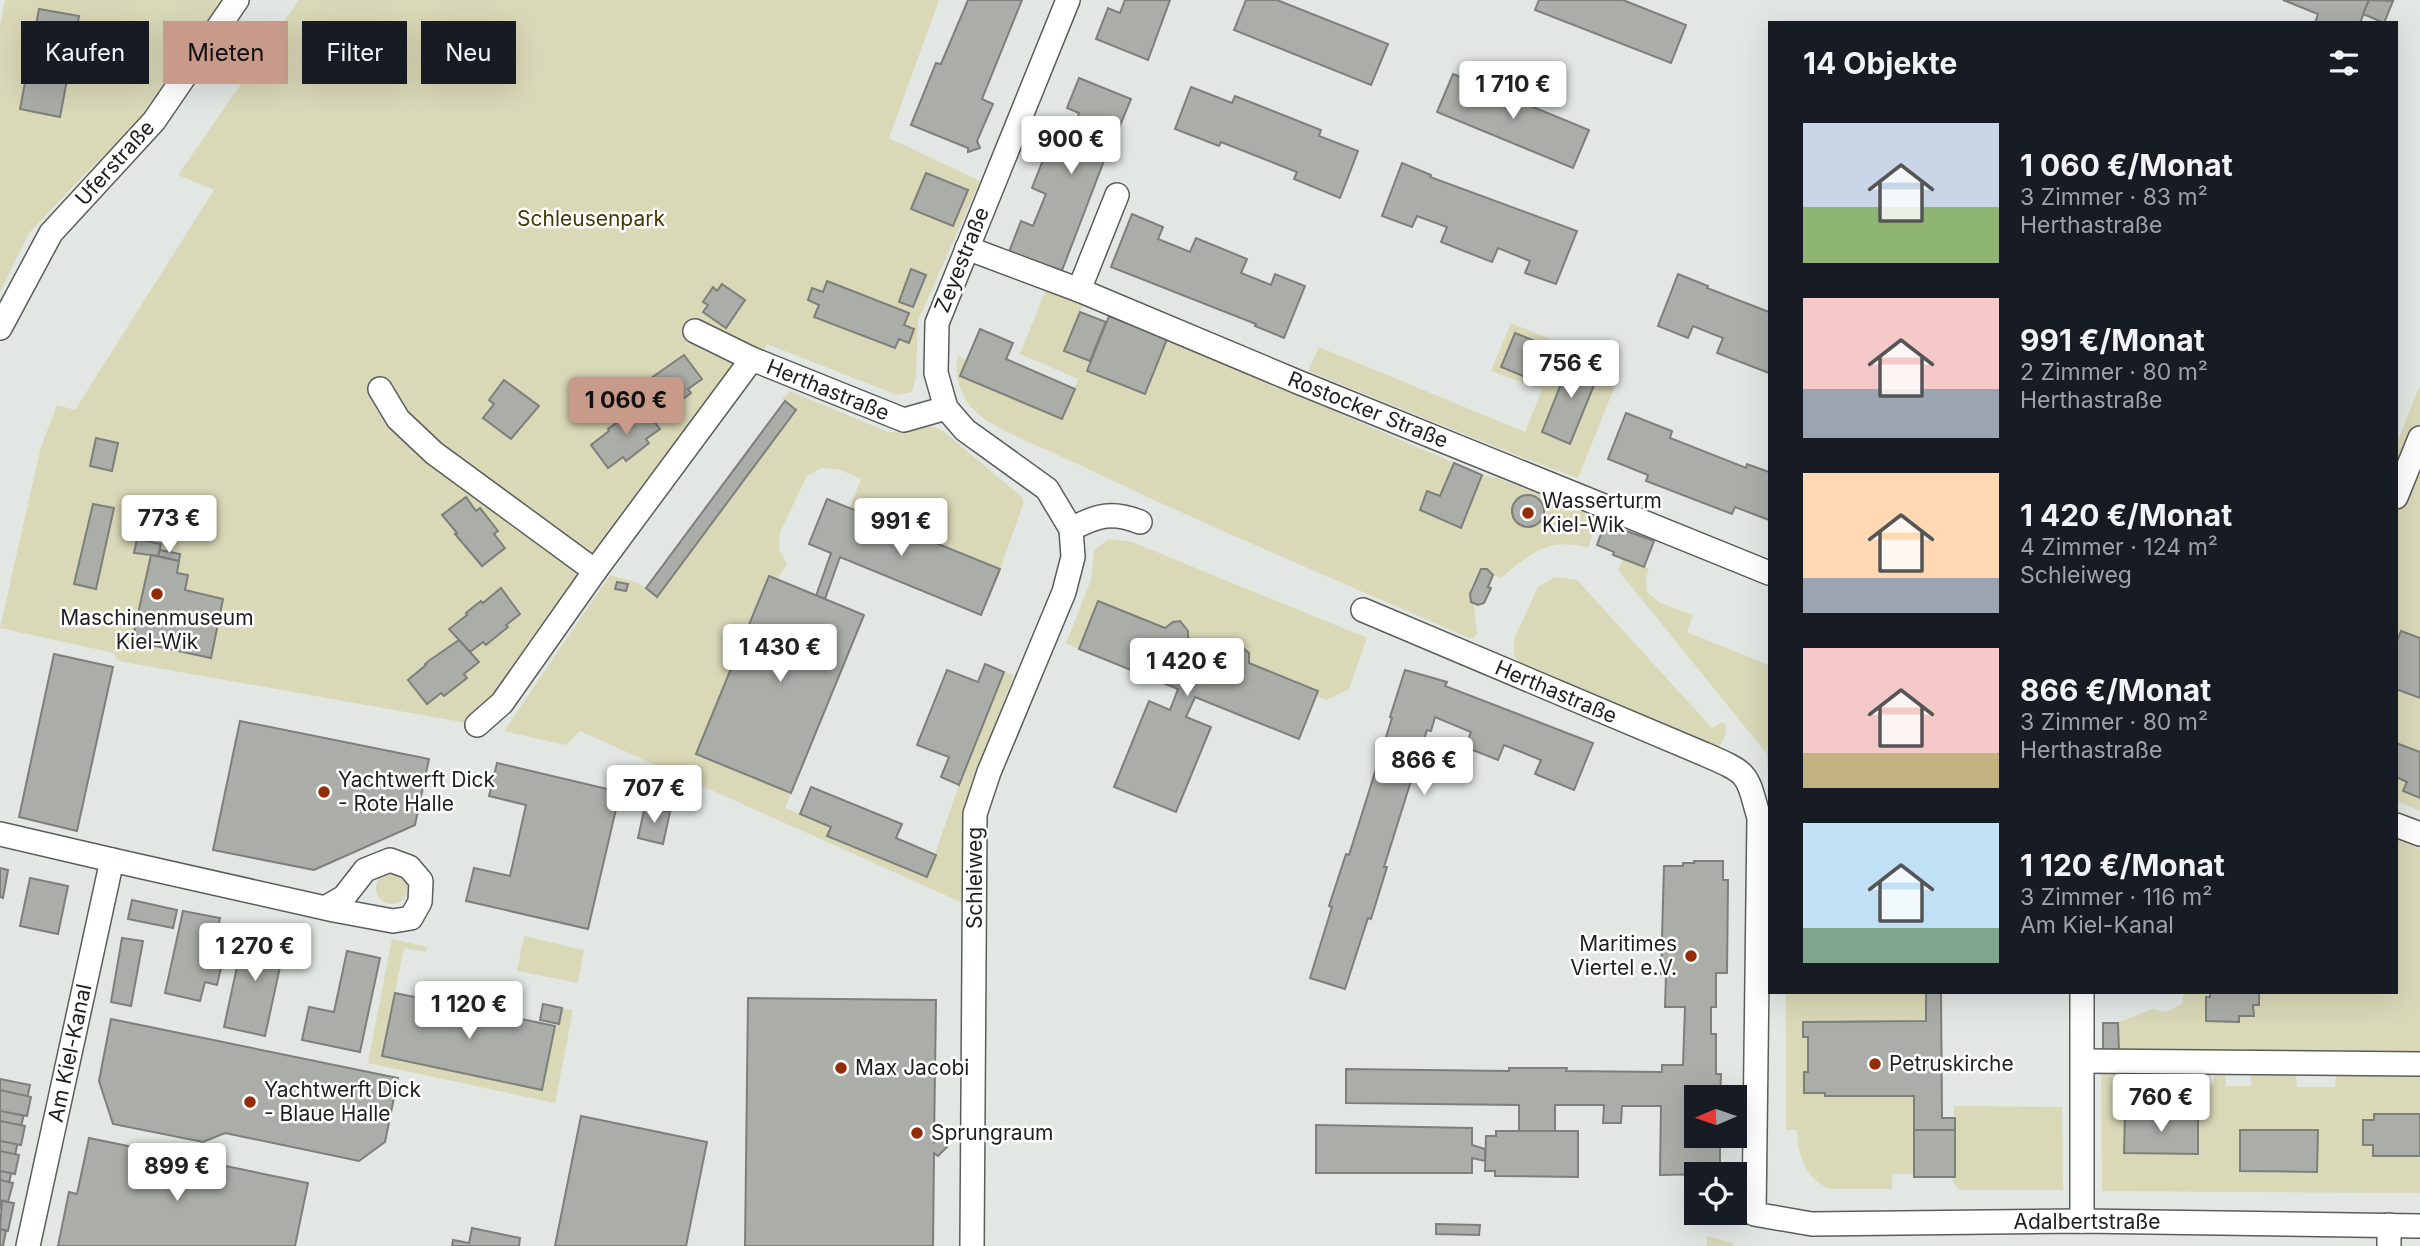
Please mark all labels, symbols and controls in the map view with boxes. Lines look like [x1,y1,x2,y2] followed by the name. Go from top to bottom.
[21,21,149,84] chip: Kaufen
[163,21,288,84] chip: Mieten
[302,21,407,84] chip: Filter
[421,21,516,84] chip: Neu
[2325,44,2363,82] icon: filters
[1803,45,1957,81] text: 14 Objekte
[1448,61,1578,121] pin: 1 710 €
[1475,70,1551,98] text: 1 710 €
[70,115,159,210] street label: Uferstraße
[1022,116,1120,176] pin: 900 €
[1037,125,1105,153] text: 900 €
[2020,147,2233,183] text: 1 060 €/Monat
[1859,151,1943,235] icon: home
[2020,183,2208,211] text: 3 Zimmer · 83 m²
[929,203,994,316] street label: Zeyestraße
[517,206,665,231] park label: Schleusenpark
[2020,211,2162,239] text: Herthastraße
[2020,322,2205,358] text: 991 €/Monat
[1859,326,1943,410] icon: home
[1522,340,1620,400] pin: 756 €
[1539,349,1603,377] text: 756 €
[763,354,893,425] street label: Herthastraße
[2020,358,2208,386] text: 2 Zimmer · 80 m²
[1284,366,1452,453] street label: Rostocker Straße
[561,378,691,437] pin: 1 060 €
[585,386,667,414] text: 1 060 €
[2020,386,2162,414] text: Herthastraße
[1542,488,1662,537] place label: Wasserturm Kiel-Wik
[120,496,218,555] pin: 773 €
[2020,497,2232,533] text: 1 420 €/Monat
[852,498,950,558] pin: 991 €
[1859,501,1943,585] icon: home
[138,504,200,532] text: 773 €
[1520,505,1536,521] marker: Wasserturm Kiel-Wik
[871,507,931,535] text: 991 €
[2020,533,2218,561] text: 4 Zimmer · 124 m²
[2020,561,2132,589] text: Schleiweg
[149,586,165,602] marker: Maschinenmuseum Kiel-Wik
[60,605,254,654] place label: Maschinenmuseum Kiel-Wik
[715,624,845,684] pin: 1 430 €
[739,633,821,661] text: 1 430 €
[1122,638,1252,698] pin: 1 420 €
[1146,647,1228,675] text: 1 420 €
[1491,655,1621,728] street label: Herthastraße
[2020,672,2211,708] text: 866 €/Monat
[1859,676,1943,760] icon: home
[2020,708,2208,736] text: 3 Zimmer · 80 m²
[2020,736,2162,764] text: Herthastraße
[1375,738,1473,797] pin: 866 €
[1391,746,1457,774] text: 866 €
[605,766,703,825] pin: 707 €
[338,767,496,816] place label: Yachtwerft Dick - Rote Halle
[623,774,685,802] text: 707 €
[316,784,332,800] marker: Yachtwerft Dick - Rote Halle
[962,827,987,929] street label: Schleiweg
[2020,847,2225,883] text: 1 120 €/Monat
[1859,851,1943,935] icon: home
[2020,883,2212,911] text: 3 Zimmer · 116 m²
[2020,911,2174,939] text: Am Kiel-Kanal
[190,923,320,983] pin: 1 270 €
[1570,931,1677,980] place label: Maritimes Viertel e.V.
[215,932,295,960] text: 1 270 €
[1683,948,1699,964] marker: Maritimes Viertel e.V.
[43,982,96,1124] street label: Am Kiel-Kanal
[404,982,534,1041] pin: 1 120 €
[431,990,507,1018] text: 1 120 €
[1889,1051,2014,1076] place label: Petruskirche
[855,1055,969,1080] place label: Max Jacobi
[1867,1056,1883,1072] marker: Petruskirche
[833,1060,849,1076] marker: Max Jacobi
[2112,1074,2210,1134] pin: 760 €
[264,1077,422,1126] place label: Yachtwerft Dick - Blaue Halle
[2129,1083,2193,1111] text: 760 €
[1684,1085,1746,1148] north arrow
[1684,1085,1747,1225] map controls
[242,1094,258,1110] marker: Yachtwerft Dick - Blaue Halle
[931,1120,1053,1145] place label: Sprungraum
[909,1125,925,1141] marker: Sprungraum
[128,1144,226,1203] pin: 899 €
[144,1152,210,1180] text: 899 €
[1684,1162,1747,1225] button: locate
[2013,1209,2161,1234] street label: Adalbertstraße

